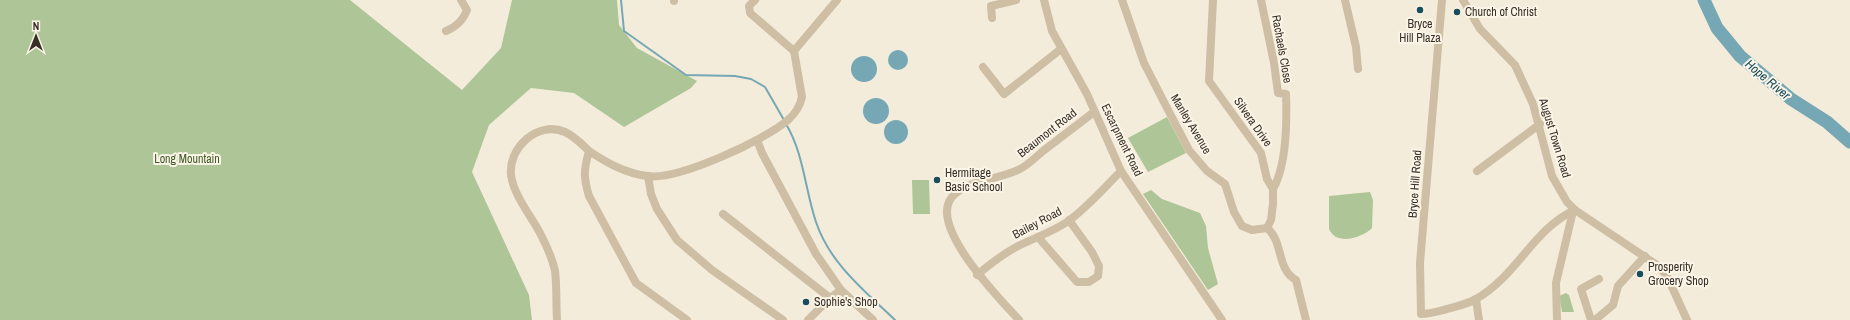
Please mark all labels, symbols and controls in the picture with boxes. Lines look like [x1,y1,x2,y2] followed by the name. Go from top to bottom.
[1465,4,1537,20] place label: Church of Christ
[1415,5,1425,15] marker: Bryce Hill Plaza
[1452,7,1462,17] marker: Church of Christ
[1268,14,1296,84] street label: Rachaels Close
[16,16,56,56] north arrow
[1399,16,1441,46] place label: Bryce Hill Plaza
[33,19,39,33] text: N
[1742,56,1794,104] water label: Hope River
[1167,91,1215,157] street label: Manley Avenue
[1230,94,1276,150] street label: Silvera Drive
[1535,95,1575,180] street label: August Town Road
[1098,101,1146,179] street label: Escarpment Road
[1014,105,1080,161] street label: Beaumont Road
[1405,149,1425,219] street label: Bryce Hill Road
[154,151,220,167] park label: Long Mountain
[945,165,1002,195] place label: Hermitage Basic School
[932,175,942,185] marker: Hermitage Basic School
[1010,203,1064,243] street label: Bailey Road
[1648,259,1709,289] place label: Prosperity Grocery Shop
[1635,269,1645,279] marker: Prosperity Grocery Shop
[814,294,878,310] place label: Sophie's Shop
[801,297,811,307] marker: Sophie's Shop

